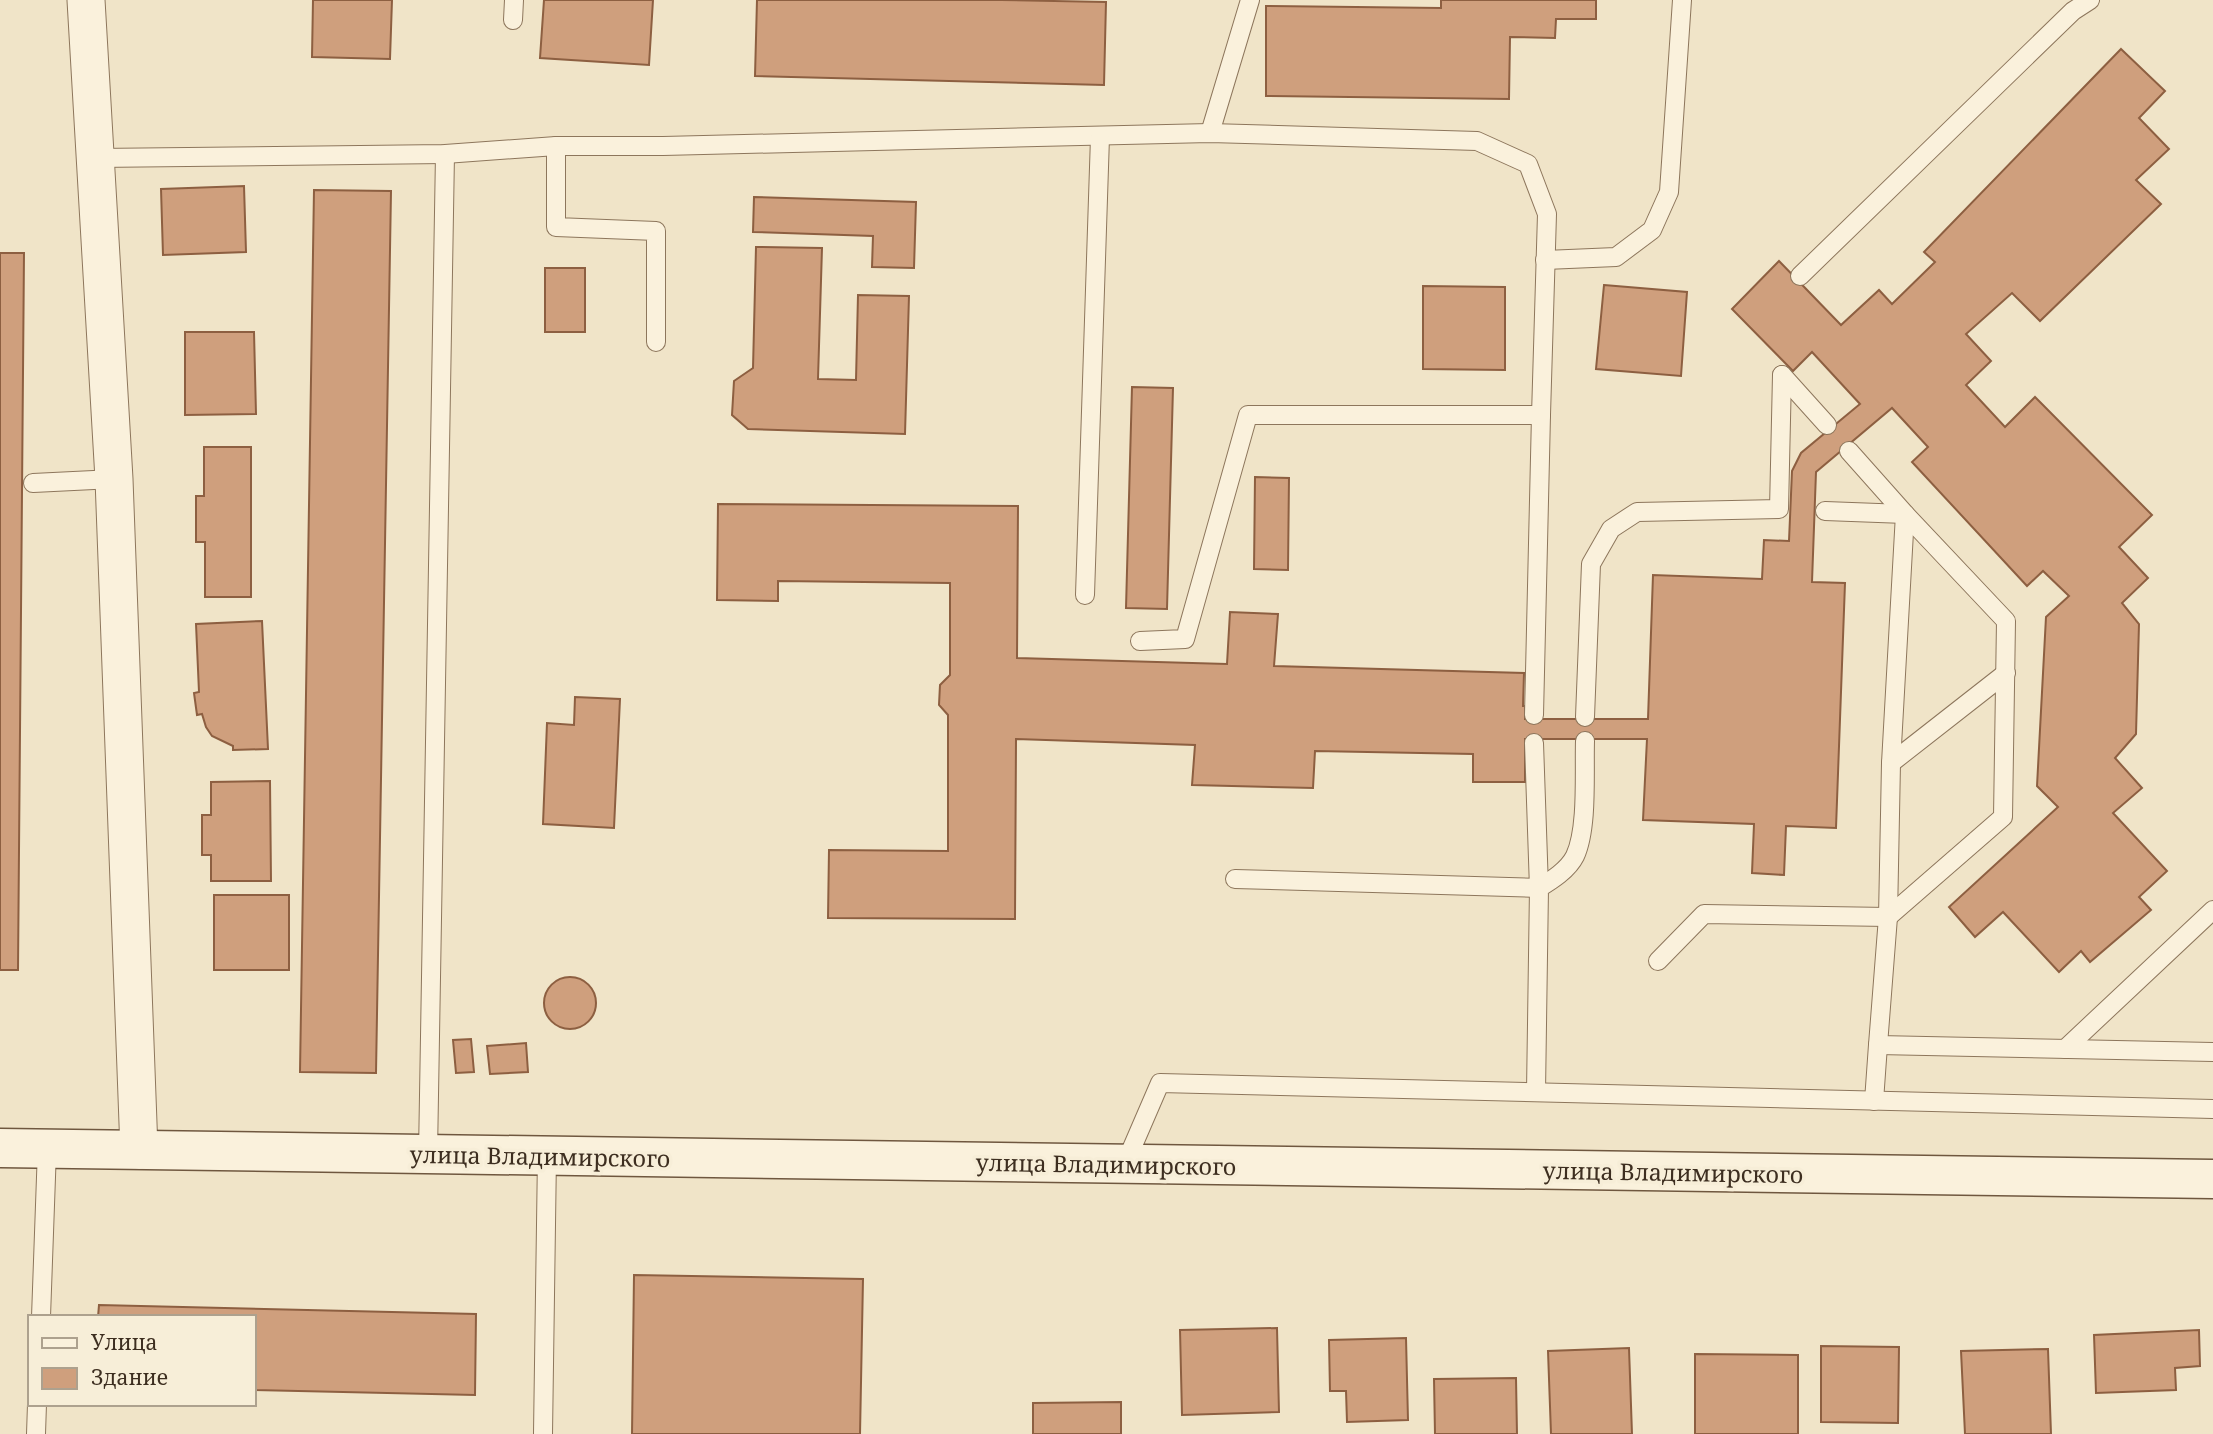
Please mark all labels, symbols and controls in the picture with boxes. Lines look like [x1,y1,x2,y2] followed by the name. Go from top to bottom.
[409,1138,671,1174] street label: улица Владимирского
[975,1146,1237,1182] street label: улица Владимирского
[1542,1154,1804,1190] street label: улица Владимирского
[28,1315,256,1406] legend
[91,1328,158,1356] text: Улица
[91,1363,168,1391] text: Здание

